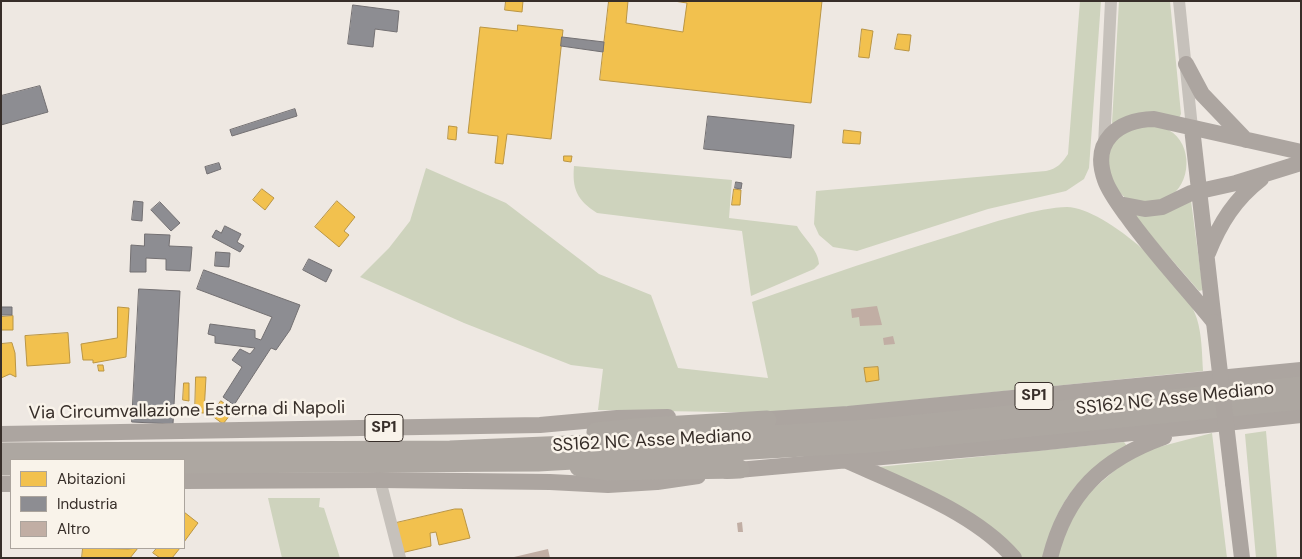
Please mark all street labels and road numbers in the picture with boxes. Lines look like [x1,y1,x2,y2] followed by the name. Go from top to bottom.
[1075,378,1275,420] street label: SS162 NC Asse Mediano
[1015,382,1053,410] road number: SP1
[29,397,345,425] street label: Via Circumvallazione Esterna di Napoli
[365,414,403,442] road number: SP1
[552,425,752,457] street label: SS162 NC Asse Mediano

